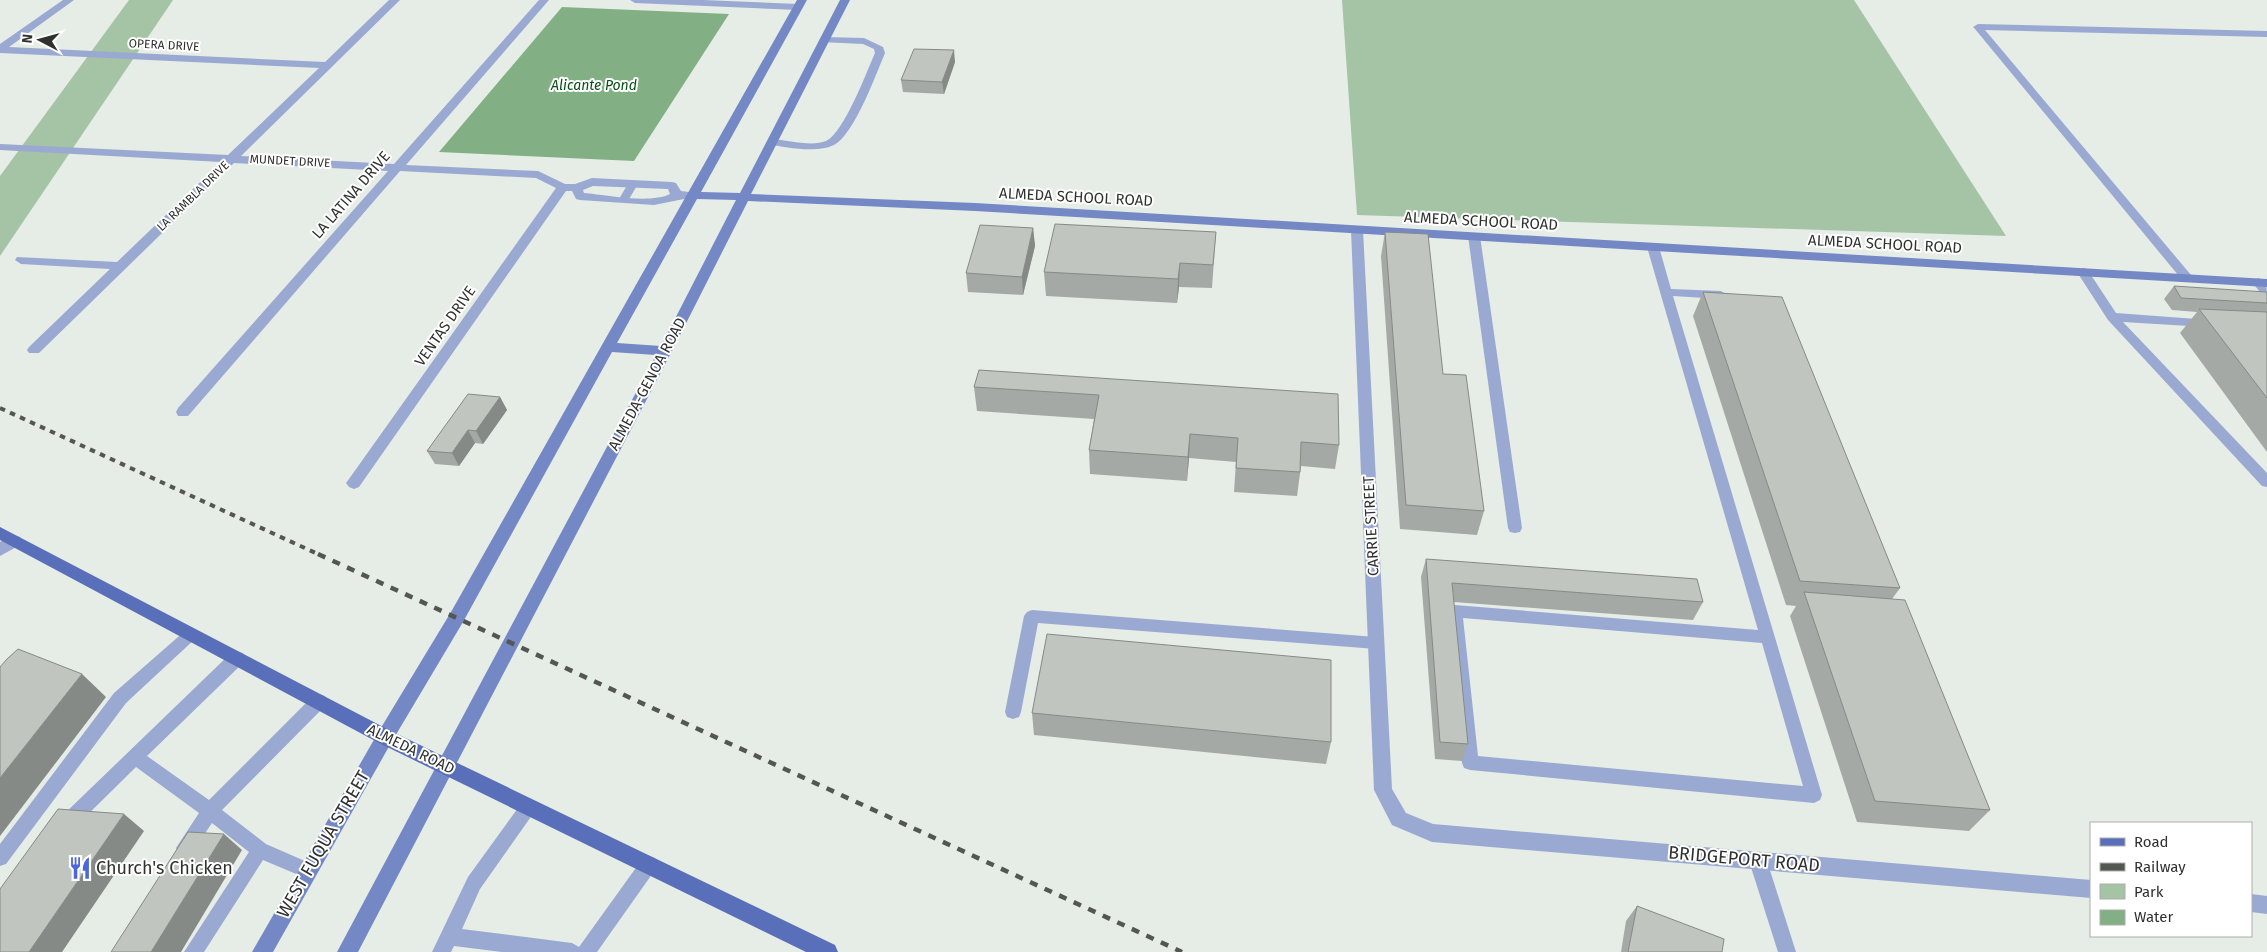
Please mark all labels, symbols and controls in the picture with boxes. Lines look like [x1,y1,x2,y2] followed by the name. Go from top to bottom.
[15,15,65,65] north arrow
[19,33,37,44] text: N
[128,36,200,54] street label: OPERA DRIVE
[550,77,637,94] water label: Alicante Pond
[308,148,394,242] street label: LA LATINA DRIVE
[249,152,331,170] street label: MUNDET DRIVE
[154,158,232,234] street label: LA RAMBLA DRIVE
[999,184,1153,210] street label: ALMEDA SCHOOL ROAD
[1404,208,1558,234] street label: ALMEDA SCHOOL ROAD
[1808,231,1962,257] street label: ALMEDA SCHOOL ROAD
[411,282,479,370] street label: VENTAS DRIVE
[604,315,690,453] street label: ALMEDA-GENOA ROAD
[1359,475,1383,576] street label: CARRIE STREET
[364,720,458,778] street label: ALMEDA ROAD
[272,766,374,921] street label: WEST FUQUA STREET
[2090,822,2252,937] legend
[2134,833,2169,851] text: Road
[1667,841,1821,877] street label: BRIDGEPORT ROAD
[67,855,93,881] restaurant icon: Church's Chicken
[96,857,233,879] place label: Church's Chicken
[2134,858,2186,876] text: Railway
[2134,883,2164,901] text: Park
[2134,908,2173,926] text: Water

